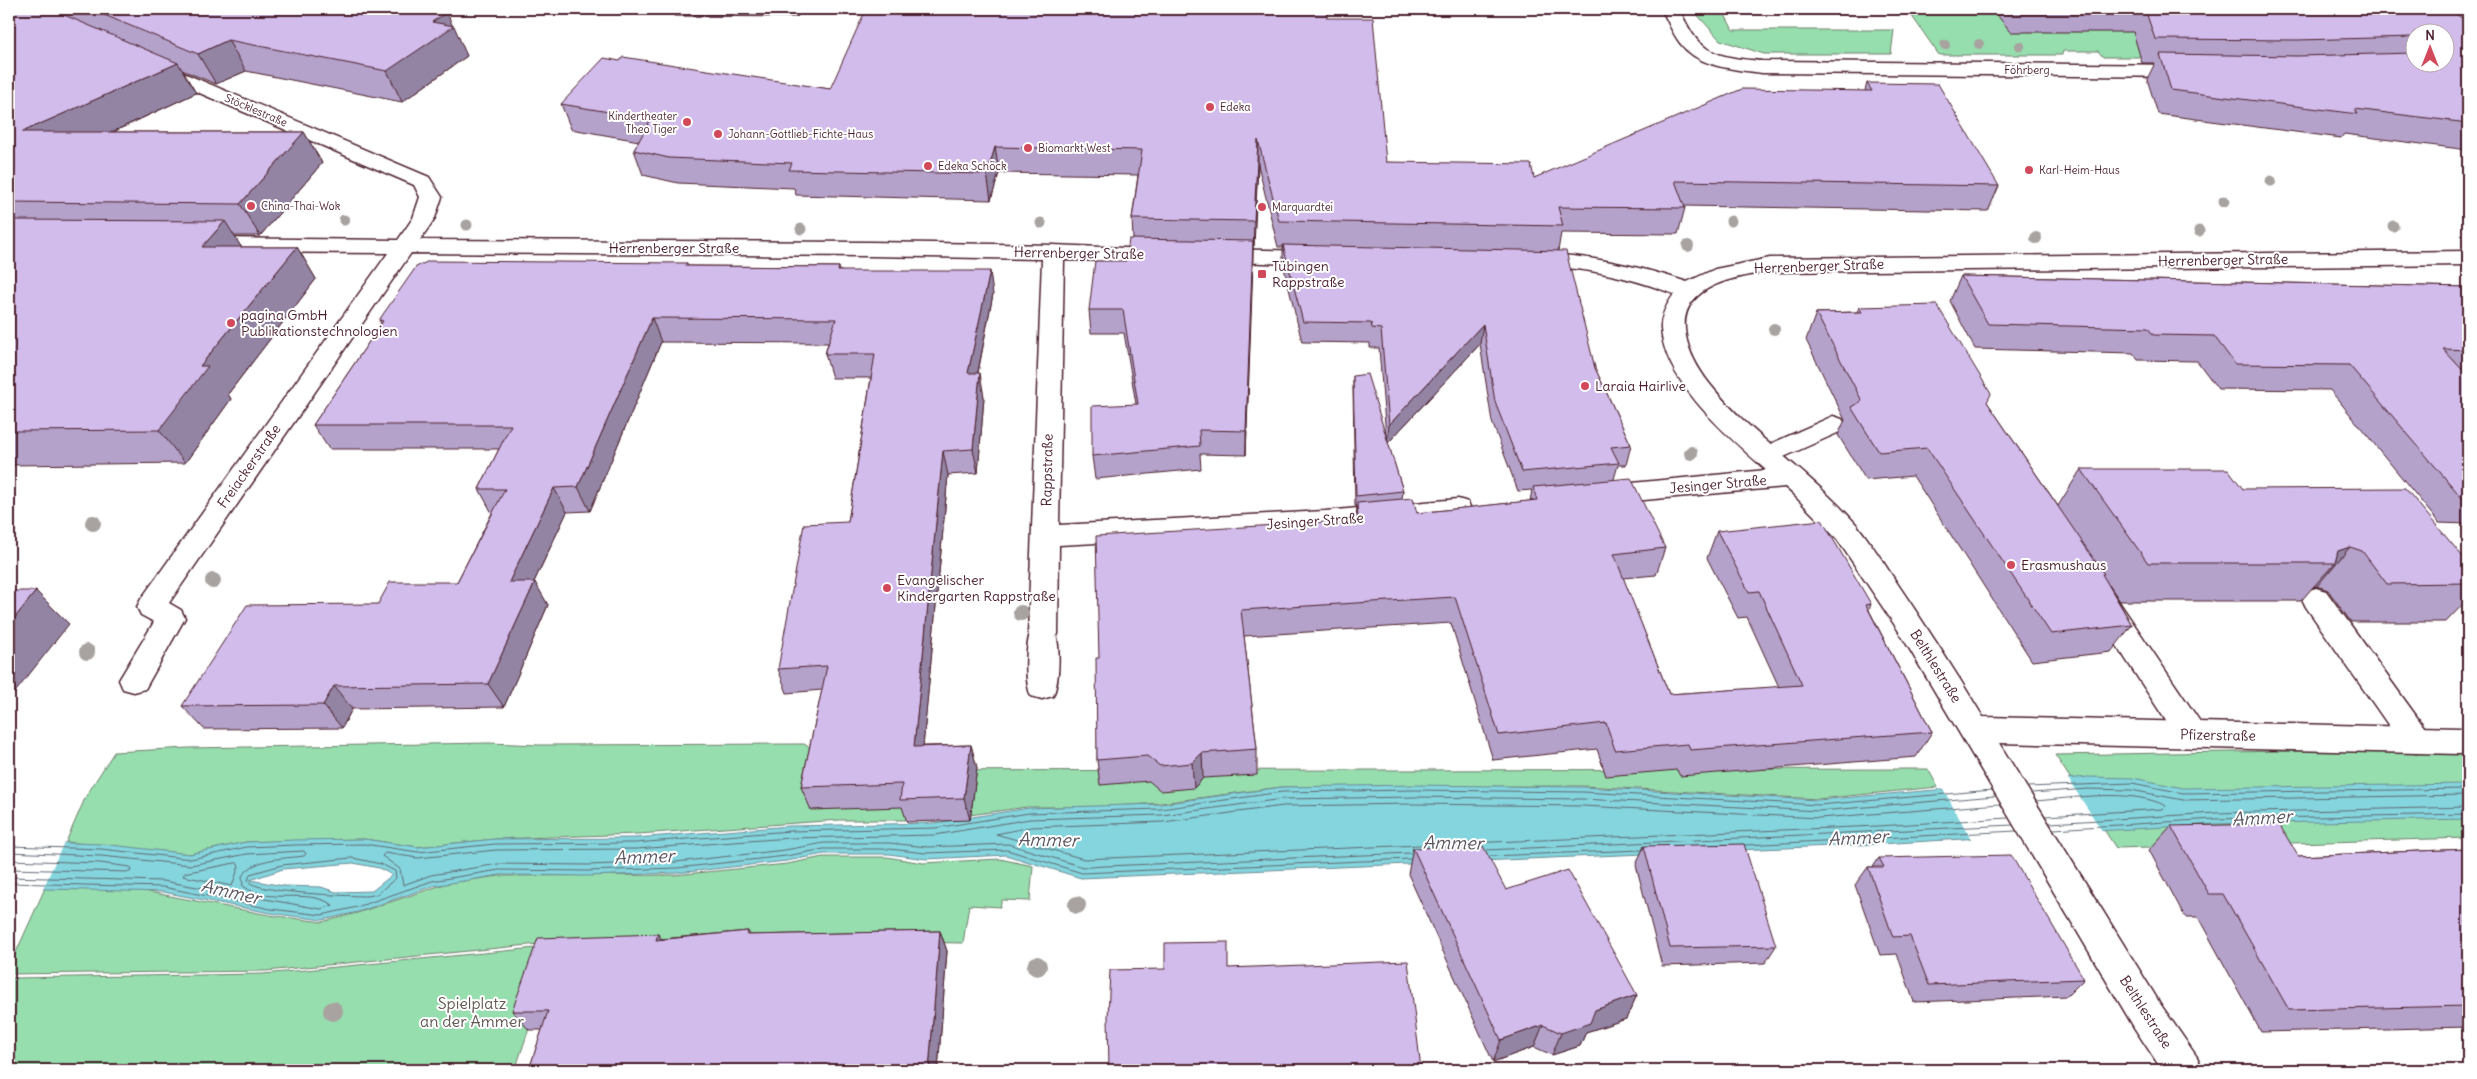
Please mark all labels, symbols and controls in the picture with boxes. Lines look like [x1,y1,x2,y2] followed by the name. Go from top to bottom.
[2404,22,2454,72] north arrow
[2425,26,2435,44] text: N
[2004,63,2050,77] street label: Föhrberg
[223,91,289,129] street label: Stöcklestraße
[1220,100,1250,114] place label: Edeka
[1204,101,1216,113] marker: Edeka
[608,109,678,136] place label: Kindertheater Theo Tiger
[681,116,693,128] marker: Kindertheater Theo Tiger
[728,127,873,141] place label: Johann-Gottlieb-Fichte-Haus
[712,128,724,140] marker: Johann-Gottlieb-Fichte-Haus
[1038,141,1111,155] place label: Biomarkt West
[1022,142,1034,154] marker: Biomarkt West
[938,159,1007,173] place label: Edeka Schöck
[922,160,934,172] marker: Edeka Schöck
[2039,163,2120,177] place label: Karl-Heim-Haus
[2023,164,2035,176] marker: Karl-Heim-Haus
[261,199,341,213] place label: China-Thai-Wok
[245,200,257,212] marker: China-Thai-Wok
[1272,200,1333,214] place label: Marquardtei
[1256,201,1268,213] marker: Marquardtei
[609,239,739,257] street label: Herrenberger Straße
[1014,243,1144,263] street label: Herrenberger Straße
[2158,250,2288,270] street label: Herrenberger Straße
[1754,255,1884,277] street label: Herrenberger Straße
[1272,257,1345,291] place label: Tübingen Rappstraße
[1256,268,1268,280] marker: Tübingen Rappstraße
[241,306,398,340] place label: pagina GmbH Publikationstechnologien
[225,317,237,329] marker: pagina GmbH Publikationstechnologien
[1595,377,1686,395] place label: Laraia Hairlive
[1579,380,1591,392] marker: Laraia Hairlive
[213,421,285,511] street label: Freiackerstraße
[1037,434,1057,506] street label: Rappstraße
[1669,471,1767,497] street label: Jesinger Straße
[1266,509,1364,533] street label: Jesinger Straße
[2021,556,2106,574] place label: Erasmushaus
[2005,559,2017,571] marker: Erasmushaus
[897,571,1056,605] place label: Evangelischer Kindergarten Rappstraße
[881,582,893,594] marker: Evangelischer Kindergarten Rappstraße
[1906,626,1966,706] street label: Belthlestraße
[2180,725,2256,745] street label: Pfizerstraße
[2231,804,2295,831] water label: Ammer
[1827,824,1891,851] water label: Ammer
[1018,827,1081,852] water label: Ammer
[1423,830,1486,855] water label: Ammer
[614,844,677,869] water label: Ammer
[199,874,266,910] water label: Ammer
[2116,972,2176,1052] street label: Belthlestraße
[420,993,524,1031] park label: Spielplatz an der Ammer

